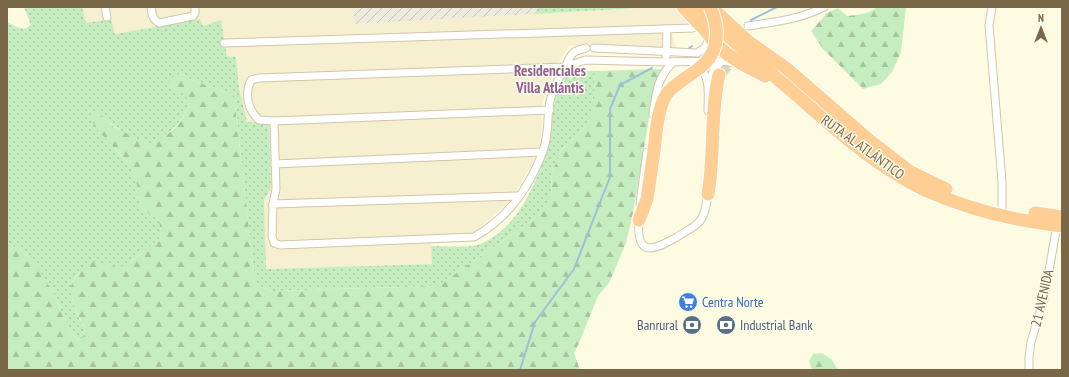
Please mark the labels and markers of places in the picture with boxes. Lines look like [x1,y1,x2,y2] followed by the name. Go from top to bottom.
[677,291,699,313] supermarket icon: Centra Norte
[702,293,764,311] place label: Centra Norte
[681,314,703,336] bank icon: Banrural
[715,314,737,336] bank icon: Industrial Bank
[637,316,679,334] place label: Banrural
[740,316,813,334] place label: Industrial Bank

